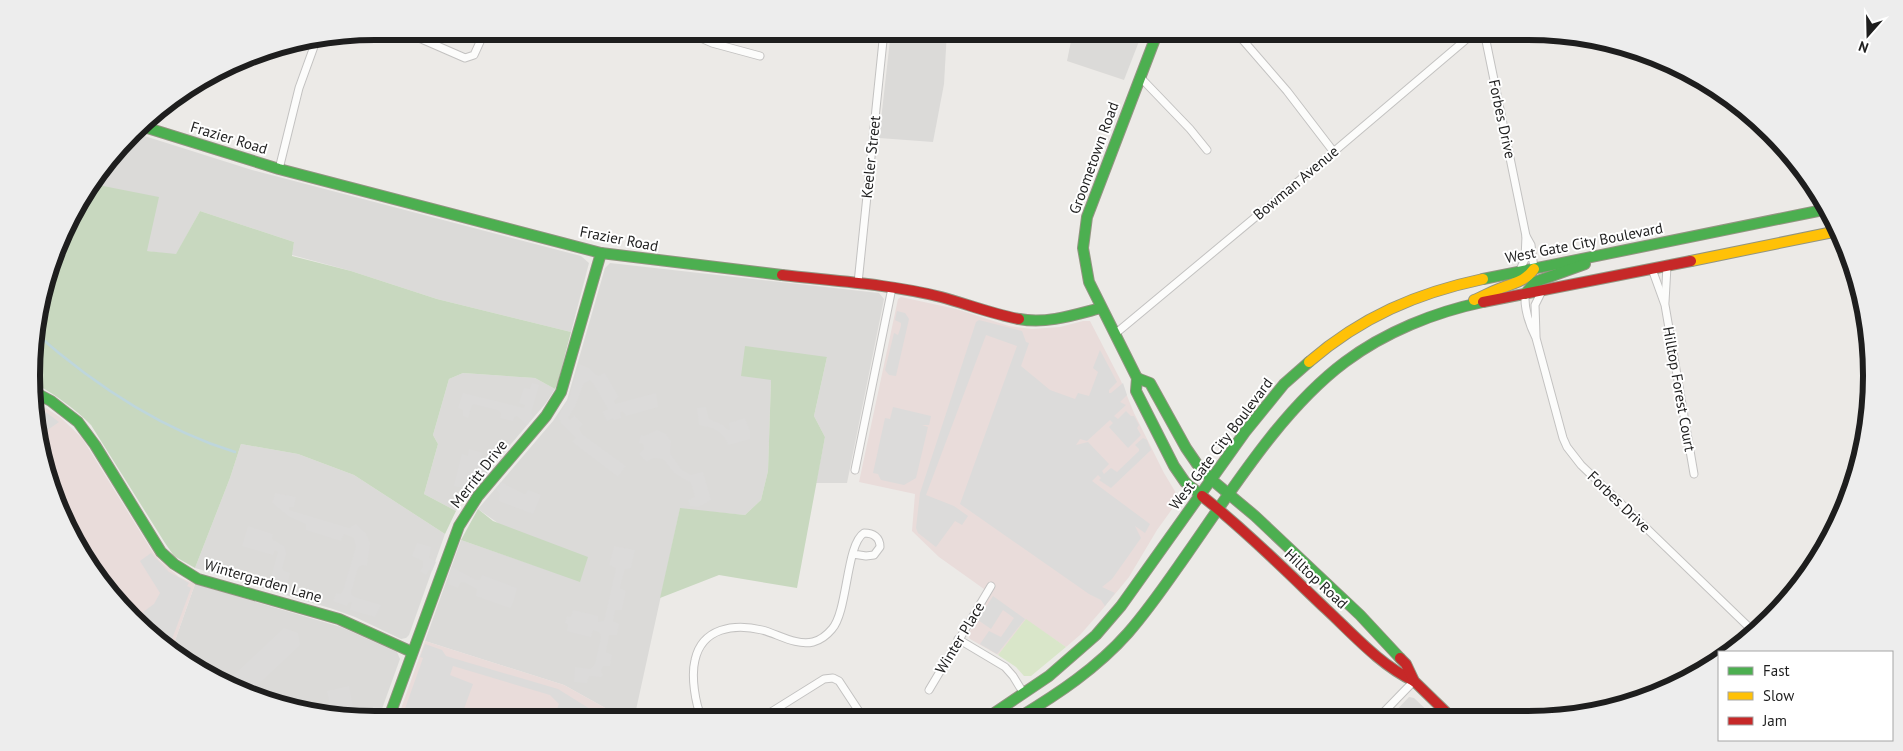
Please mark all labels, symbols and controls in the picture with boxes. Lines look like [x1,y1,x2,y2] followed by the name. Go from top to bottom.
[1843,10,1893,60] north arrow
[1856,37,1871,57] text: N
[1485,78,1520,160] street label: Forbes Drive
[1064,99,1123,216] street label: Groometown Road
[857,115,884,199] street label: Keeler Street
[188,117,270,158] street label: Frazier Road
[1249,141,1342,224] street label: Bowman Avenue
[1503,218,1665,267] street label: West Gate City Boulevard
[578,222,660,255] street label: Frazier Road
[1659,325,1700,453] street label: Hilltop Forest Court
[1165,374,1276,514] street label: West Gate City Boulevard
[446,436,511,512] street label: Merritt Drive
[1584,467,1655,536] street label: Forbes Drive
[1281,545,1352,613] street label: Hilltop Road
[202,555,324,606] street label: Wintergarden Lane
[931,598,988,677] street label: Winter Place
[1718,651,1893,741] legend
[1763,661,1790,680] text: Fast
[1763,686,1794,705] text: Slow
[1762,711,1787,730] text: Jam

